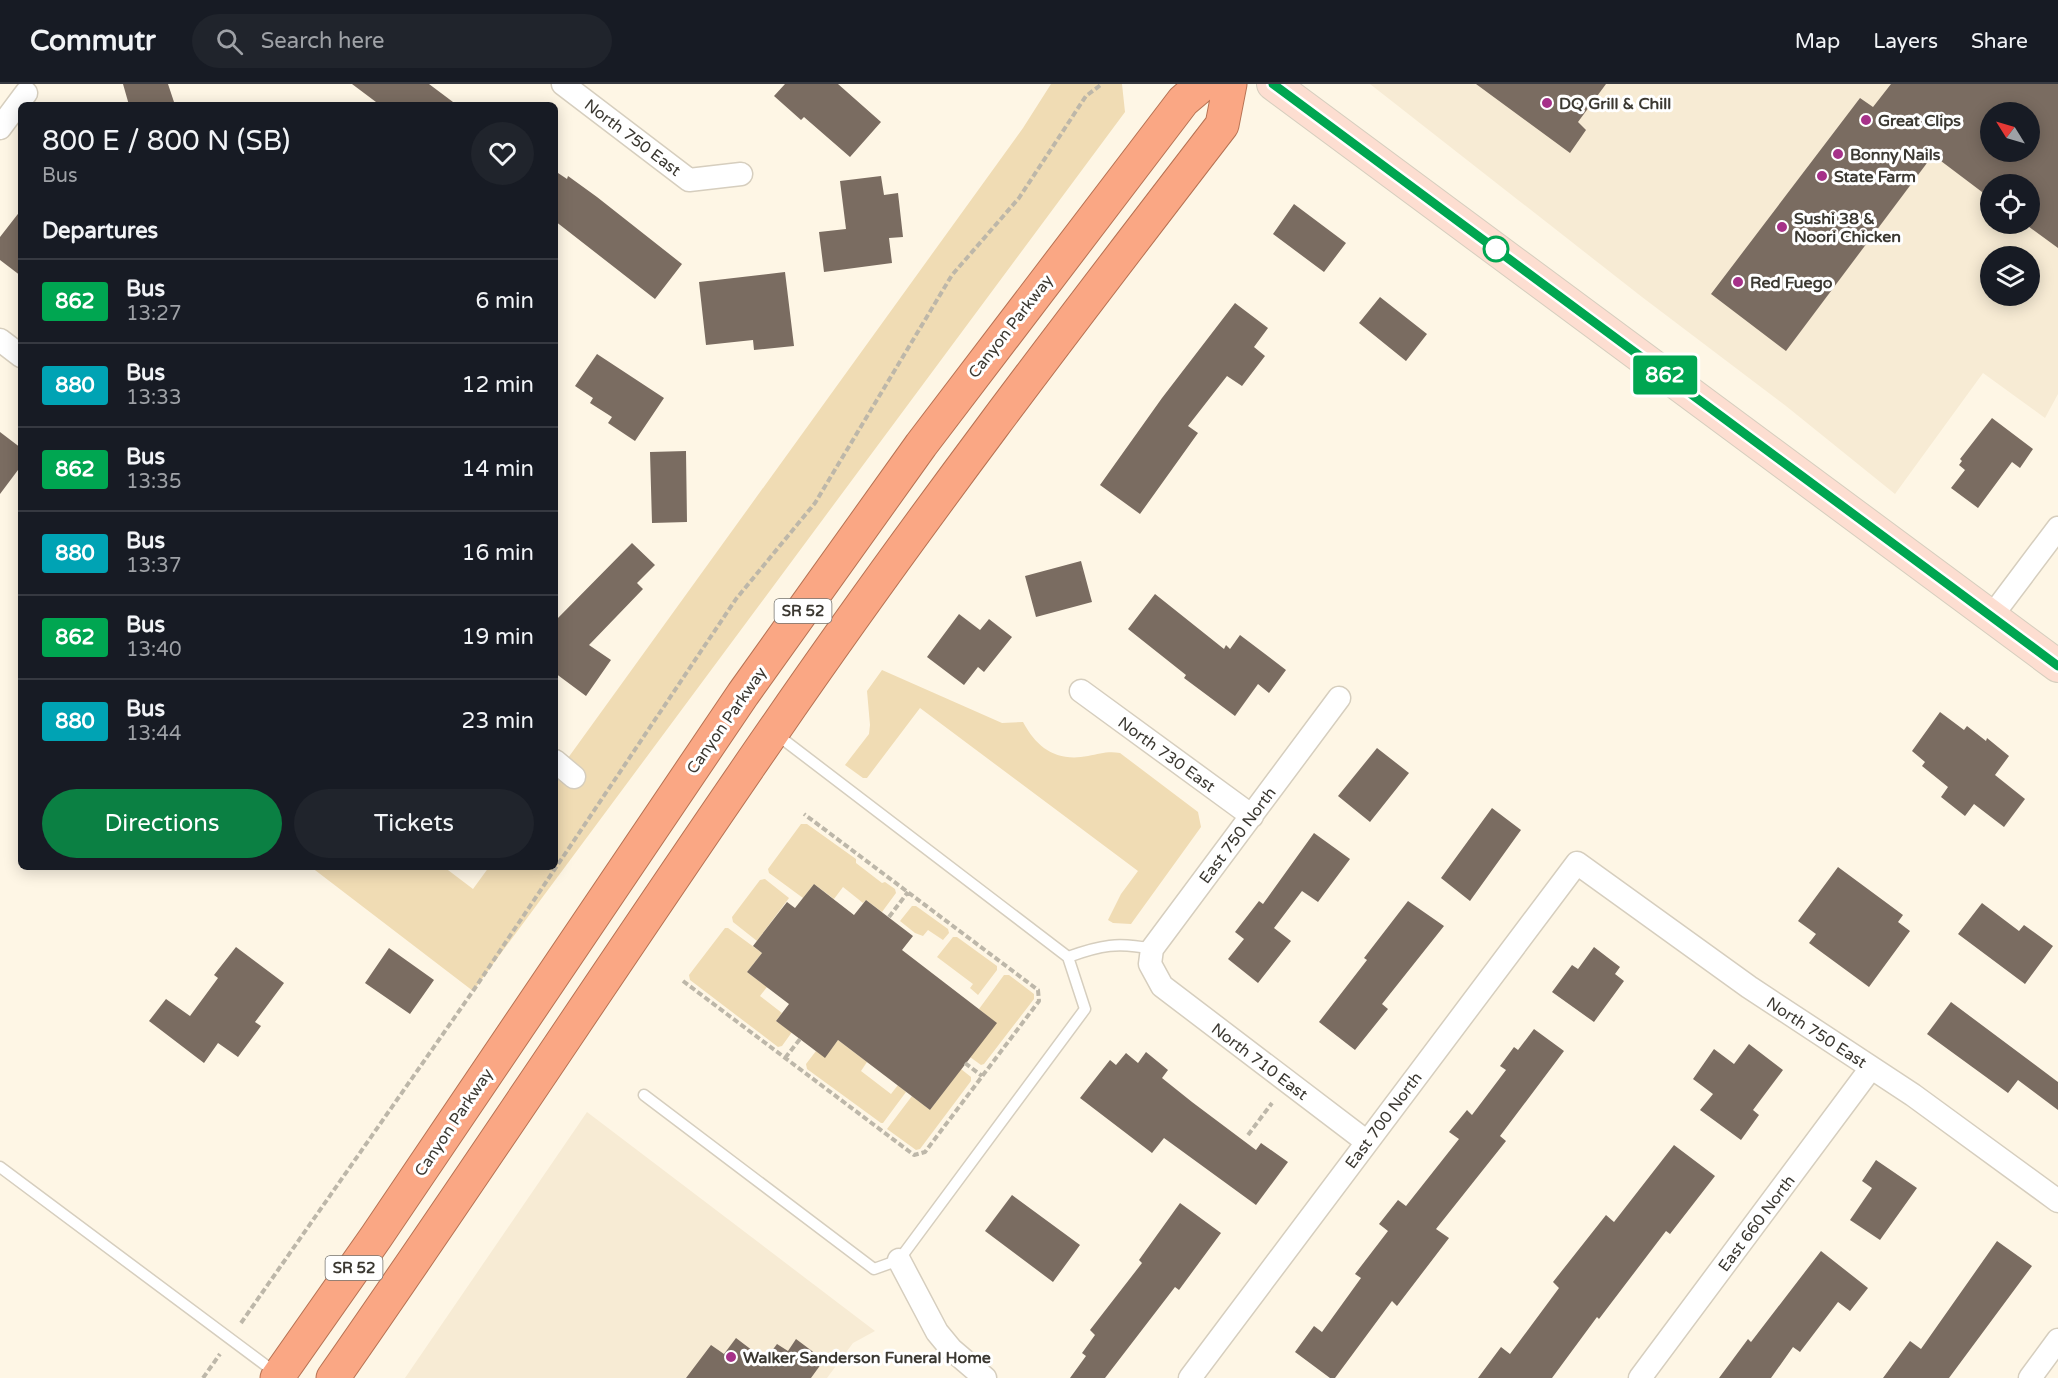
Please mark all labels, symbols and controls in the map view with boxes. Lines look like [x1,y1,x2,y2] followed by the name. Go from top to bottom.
[192,14,612,68] search box
[30,24,156,58] text: Commutr
[213,25,246,58] icon: search
[261,28,385,54] text: Search here
[1795,29,1840,54] text: Map
[1873,29,1938,54] text: Layers
[1971,29,2028,54] text: Share
[1559,94,1671,114] place label: DQ Grill & Chill
[580,95,685,181] street label: North 750 East
[1540,96,1554,110] marker: DQ Grill & Chill
[1980,102,2040,162] north arrow
[1980,102,2040,306] map controls
[1878,111,1961,131] place label: Great Clips
[1859,113,1873,127] marker: Great Clips
[471,122,534,185] button: heart
[42,124,290,158] text: 800 E / 800 N (SB)
[1850,145,1941,165] place label: Bonny Nails
[1831,147,1845,161] marker: Bonny Nails
[42,164,78,188] text: Bus
[1834,167,1916,187] place label: State Farm
[1815,169,1829,183] marker: State Farm
[1980,174,2040,234] button: locate
[1794,209,1901,247] place label: Sushi 38 & Noori Chicken
[42,218,158,244] text: Departures
[1775,220,1789,234] marker: Sushi 38 & Noori Chicken
[1483,236,1509,262] unlabelled marker
[1980,246,2040,306] button: layers
[964,270,1058,382] street label: Canyon Parkway
[1750,273,1833,293] place label: Red Fuego
[1731,275,1745,289] marker: Red Fuego
[126,276,165,302] text: Bus
[475,288,534,314] text: 6 min
[55,289,95,314] text: 862
[126,302,181,326] text: 13:27
[1630,356,1700,394] line badge: 862
[126,360,165,386] text: Bus
[1645,363,1685,388] text: 862
[462,372,534,398] text: 12 min
[55,373,95,398] text: 880
[126,386,181,410] text: 13:33
[126,444,165,470] text: Bus
[462,456,534,482] text: 14 min
[55,457,95,482] text: 862
[126,470,181,494] text: 13:35
[126,528,165,554] text: Bus
[462,540,534,566] text: 16 min
[55,541,95,566] text: 880
[126,554,181,578] text: 13:37
[774,599,832,623] road number: SR 52
[126,612,165,638] text: Bus
[462,624,534,650] text: 19 min
[55,625,95,650] text: 862
[126,638,181,662] text: 13:40
[682,663,771,778] street label: Canyon Parkway
[126,696,165,722] text: Bus
[462,708,534,734] text: 23 min
[55,709,95,734] text: 880
[1114,713,1219,797] street label: North 730 East
[126,722,181,746] text: 13:44
[1195,783,1281,888] street label: East 750 North
[42,789,282,858] button: Directions
[294,789,534,858] button: Tickets
[1763,993,1870,1073] street label: North 750 East
[1207,1019,1312,1105] street label: North 710 East
[410,1064,498,1180] street label: Canyon Parkway
[1341,1068,1427,1173] street label: East 700 North
[1714,1171,1800,1276] street label: East 660 North
[326,1256,382,1280] road number: SR 52
[743,1348,991,1368] place label: Walker Sanderson Funeral Home
[724,1350,738,1364] marker: Walker Sanderson Funeral Home

